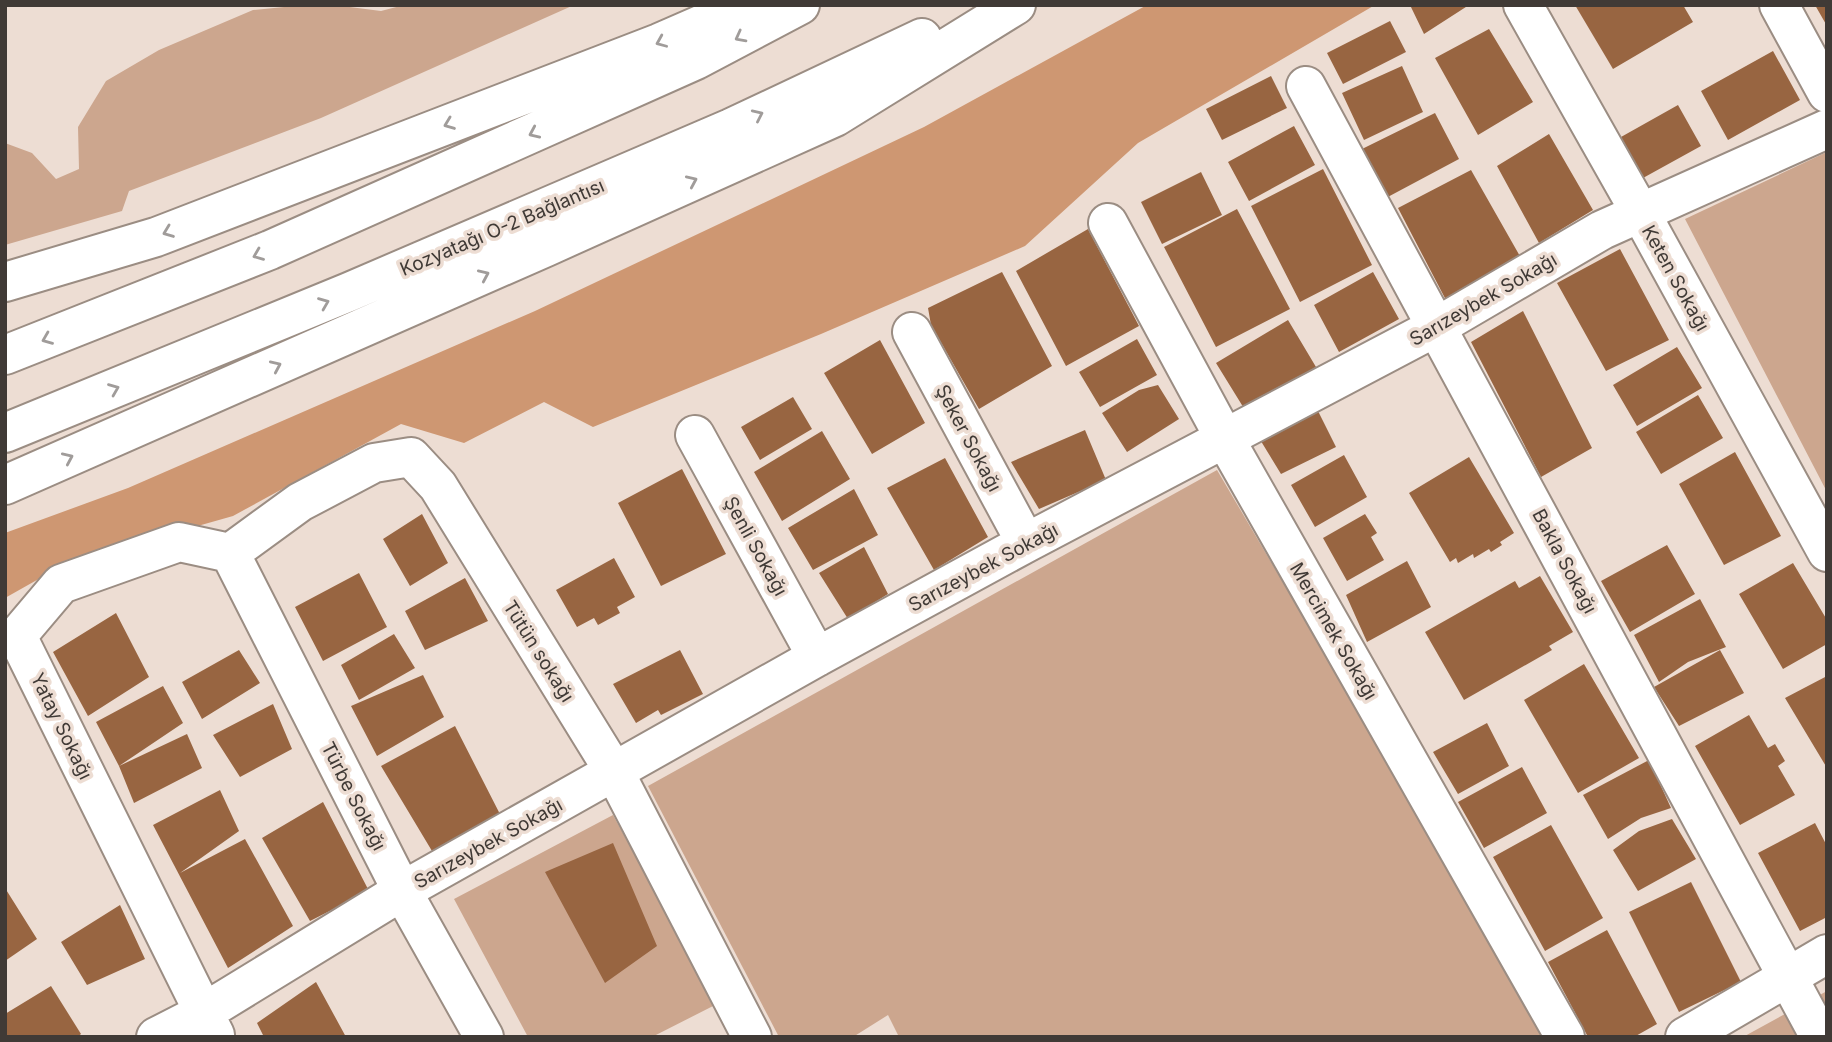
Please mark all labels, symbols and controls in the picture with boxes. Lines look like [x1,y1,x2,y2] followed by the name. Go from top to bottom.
[735,29,747,42] one-way arrow
[656,34,669,48] one-way arrow
[751,109,763,123] one-way arrow
[444,115,456,129] one-way arrow
[528,125,541,139] one-way arrow
[397,174,608,281] street label: Kozyatağı O-2 Bağlantısı
[685,175,697,189] one-way arrow
[1637,221,1714,335] street label: Keten Sokağı
[163,224,175,238] one-way arrow
[253,246,265,260] one-way arrow
[1406,248,1561,351] street label: Sarızeybek Sokağı
[478,269,490,283] one-way arrow
[318,297,330,311] one-way arrow
[42,330,54,344] one-way arrow
[269,360,281,374] one-way arrow
[931,381,1006,496] street label: Şeker Sokağı
[107,383,119,397] one-way arrow
[61,452,73,466] one-way arrow
[719,493,792,600] street label: Şenli Sokağı
[1527,505,1602,617] street label: Bakla Sokağı
[905,518,1062,617] street label: Sarızeybek Sokağı
[1285,558,1382,704] street label: Mercimek Sokağı
[498,596,579,706] street label: Tütün sokağı
[26,669,97,783] street label: Yatay Sokağı
[316,738,391,854] street label: Türbe Sokağı
[410,793,566,894] street label: Sarızeybek Sokağı

